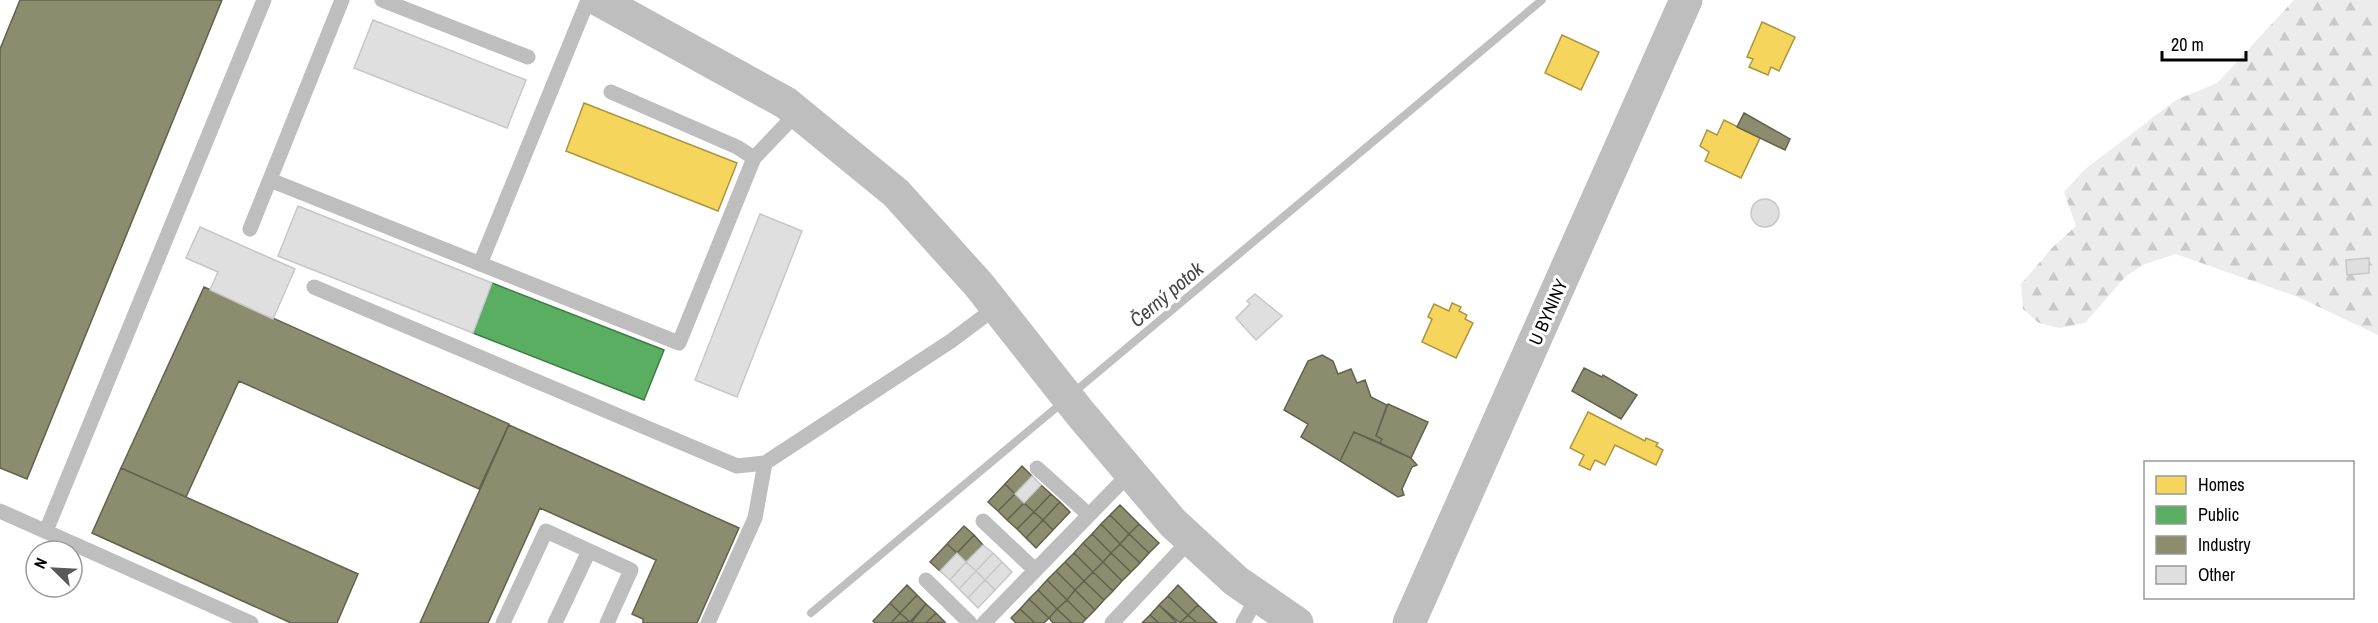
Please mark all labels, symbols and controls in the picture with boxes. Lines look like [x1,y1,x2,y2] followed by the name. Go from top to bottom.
[2162,24,2246,62] scale bar
[2171,32,2204,57] text: 20 m
[1123,255,1209,333] water label: Černý potok
[1522,275,1574,349] street label: U BYNINY
[2144,461,2354,599] legend
[2198,472,2245,497] text: Homes
[2198,502,2239,527] text: Public
[2198,532,2251,557] text: Industry
[24,539,84,599] north arrow
[28,554,52,572] text: N
[2198,562,2235,587] text: Other

